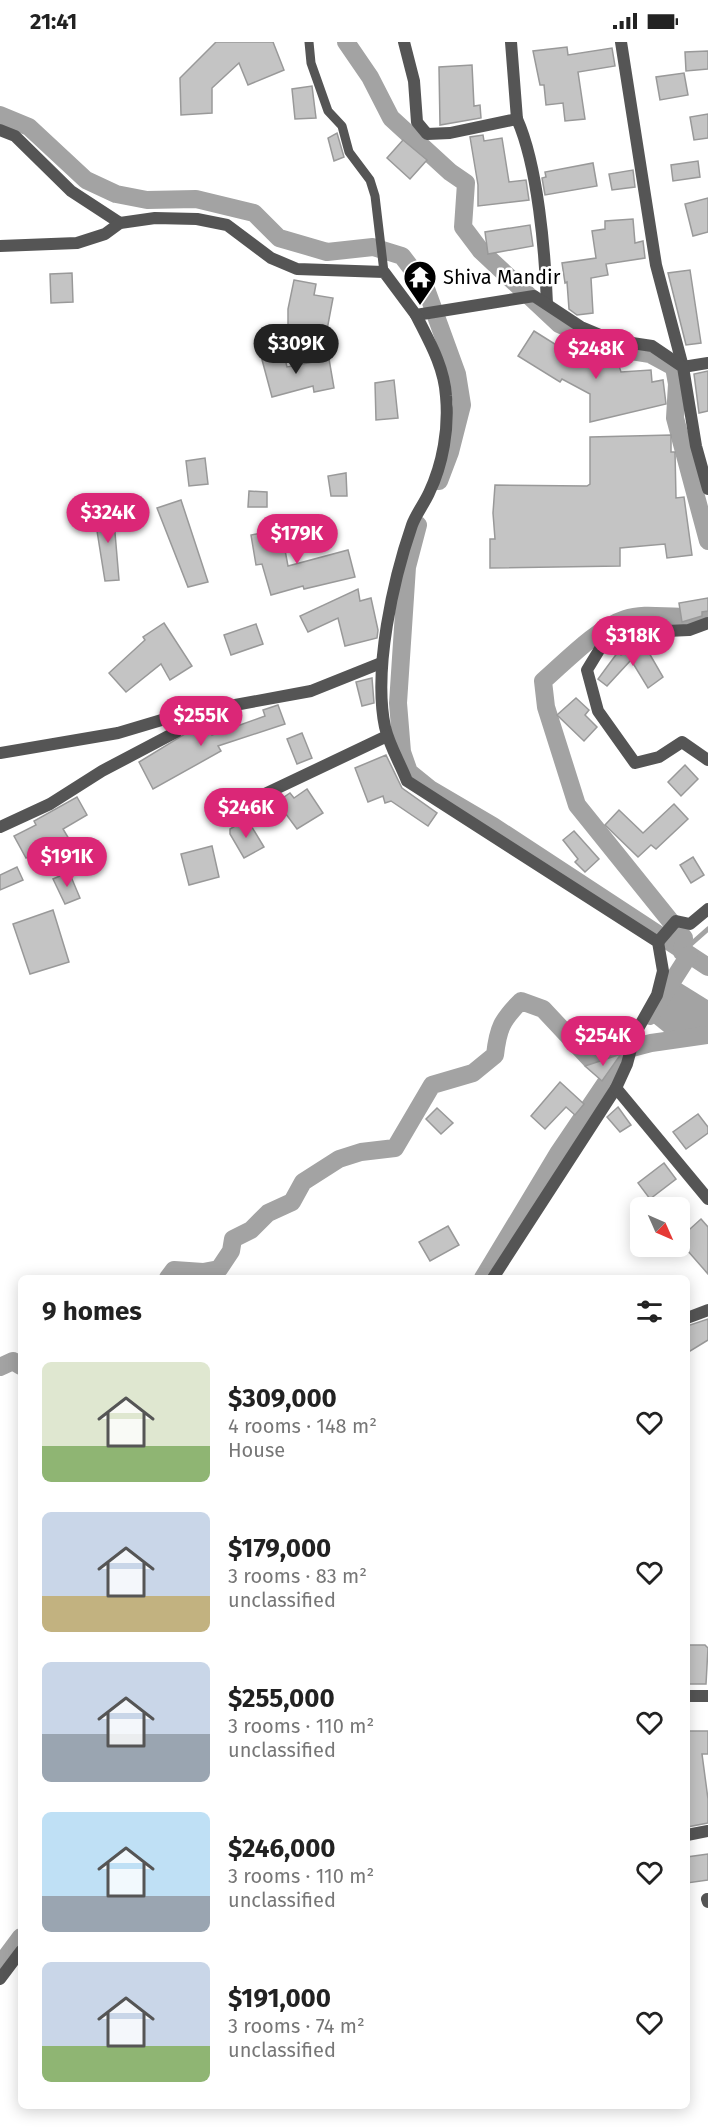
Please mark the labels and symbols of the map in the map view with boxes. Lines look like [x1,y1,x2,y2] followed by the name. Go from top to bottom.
[402,259,438,306] temple icon: Shiva Mandir
[443,265,561,289] place label: Shiva Mandir
[254,324,338,375] pin: $309K
[554,329,638,380] pin: $248K
[66,493,150,544] pin: $324K
[255,514,339,565] pin: $179K
[591,616,675,667] pin: $318K
[159,696,243,747] pin: $255K
[204,788,288,839] pin: $246K
[25,837,109,888] pin: $191K
[561,1016,645,1067] pin: $254K
[630,1197,690,1257] north arrow

